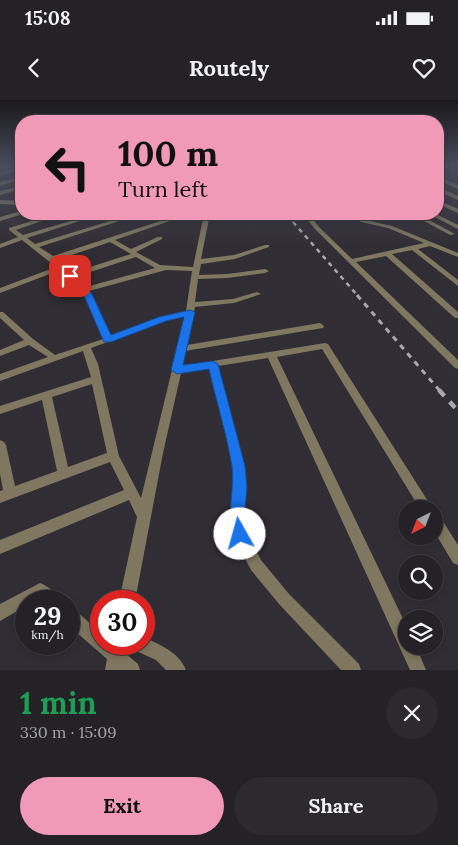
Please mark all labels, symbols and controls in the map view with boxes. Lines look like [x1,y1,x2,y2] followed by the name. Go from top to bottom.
[25,6,71,30] text: 15:08
[20,54,48,82] icon: back
[189,54,269,82] text: Routely
[410,54,438,82] icon: heart
[118,131,218,176] text: 100 m
[35,135,100,200] icon: left
[118,175,208,203] text: Turn left
[49,255,91,297] pin
[56,262,84,290] icon: arrive
[398,500,442,545] north arrow
[398,500,443,655] map controls
[213,507,265,559] position arrow
[398,555,443,600] button: search
[90,590,155,655] speed limit sign: 30
[34,600,61,632] text: 29
[398,610,443,655] button: layers
[31,627,64,642] text: km/h
[20,684,97,722] text: 1 min
[386,687,438,739] button: close
[20,722,116,742] text: 330 m · 15:09
[20,777,224,835] button: Exit
[234,777,438,835] button: Share

